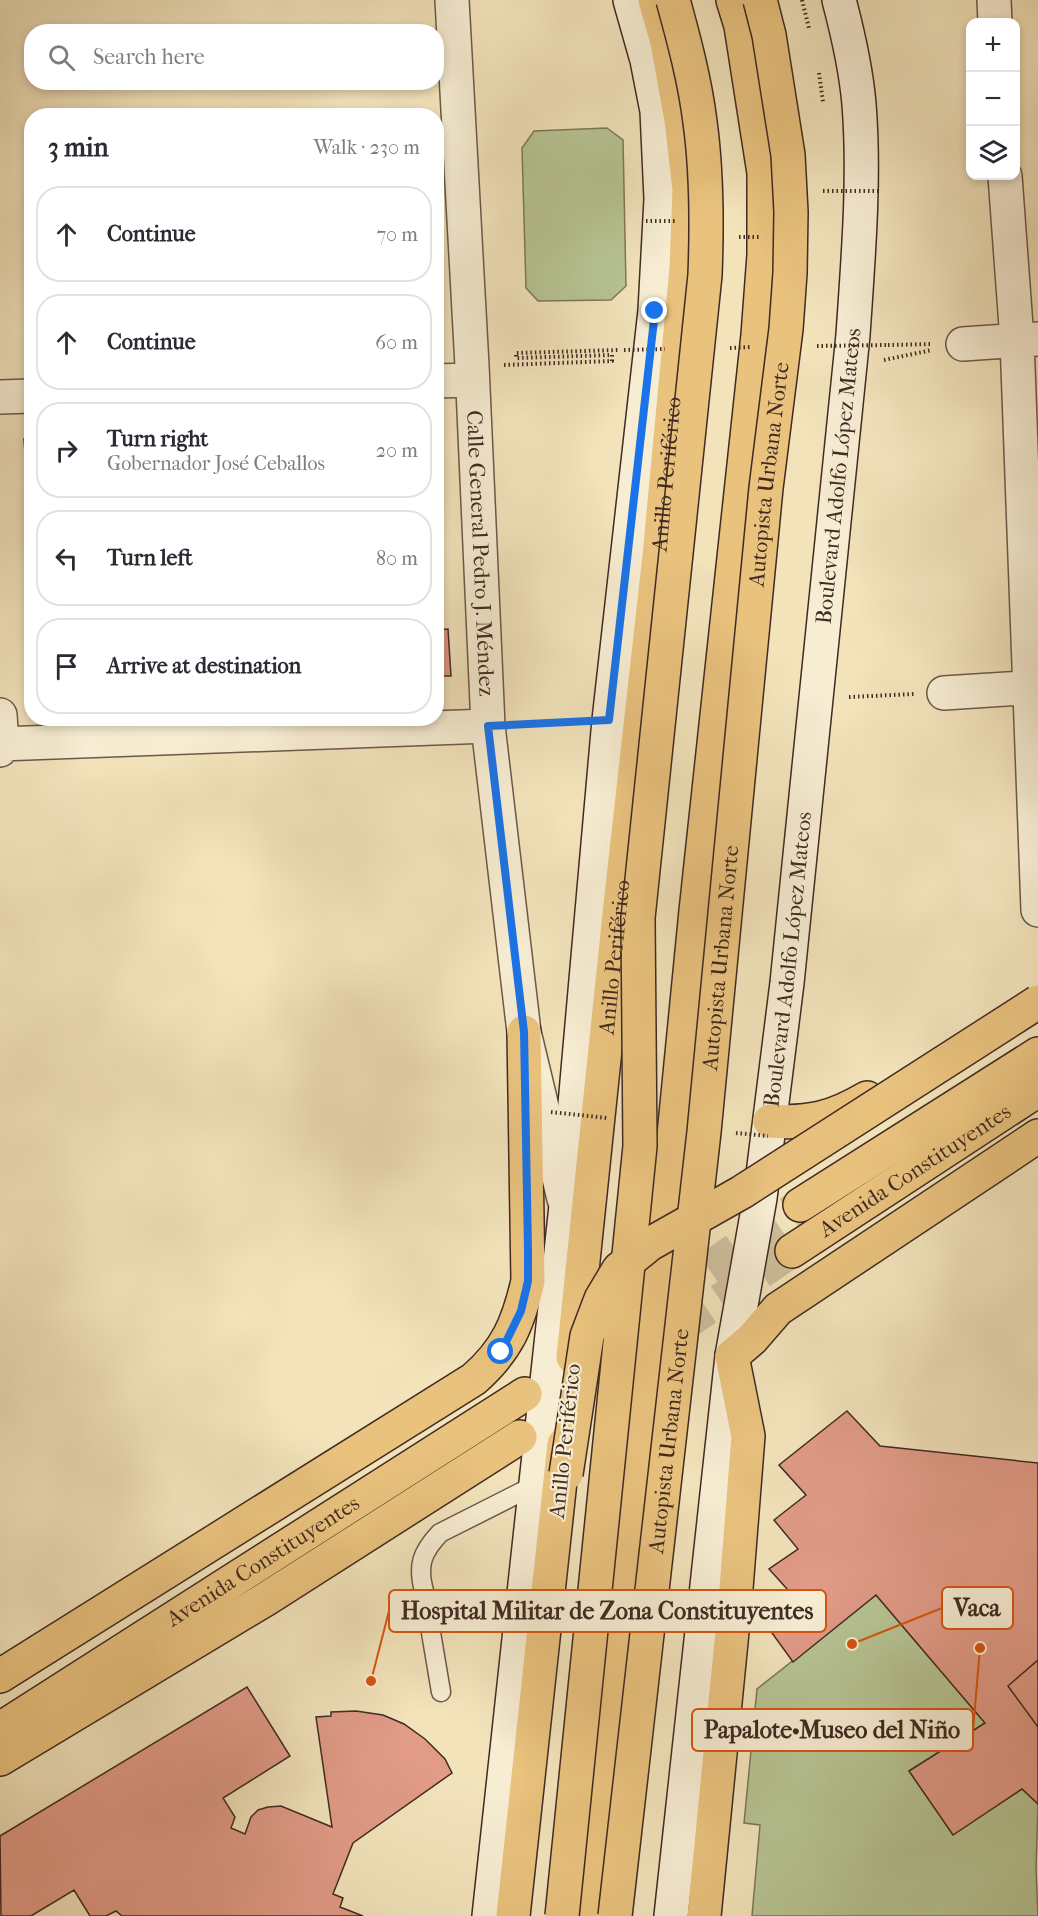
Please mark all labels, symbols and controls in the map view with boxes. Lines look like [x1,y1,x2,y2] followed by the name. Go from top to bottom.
[966,18,1020,180] map controls
[966,18,1020,72] button: +
[24,24,444,90] search box
[45,41,78,74] icon: search
[93,44,205,70] text: Search here
[966,72,1020,126] button: −
[966,126,1020,180] button: layers
[48,132,109,163] text: 3 min
[314,136,420,159] text: Walk · 230 m
[50,218,83,251] icon: ahead
[107,221,196,247] text: Continue
[376,223,418,246] text: 70 m
[641,297,667,323] route end
[50,326,83,359] icon: ahead
[811,327,866,625] street label: Boulevard Adolfo López Mateos
[107,329,196,355] text: Continue
[375,331,418,354] text: 60 m
[743,360,795,589] street label: Autopista Urbana Norte
[646,395,687,554] street label: Anillo Periférico
[461,410,500,697] street label: Calle General Pedro J. Méndez
[107,426,208,452] text: Turn right
[50,434,83,467] icon: right
[376,439,418,462] text: 20 m
[107,452,325,475] text: Gobernador José Ceballos
[50,542,83,575] icon: left
[107,545,193,571] text: Turn left
[376,547,418,570] text: 80 m
[50,650,83,683] icon: arrive
[107,653,301,679] text: Arrive at destination
[759,810,817,1109] street label: Boulevard Adolfo López Mateos
[697,844,745,1073] street label: Autopista Urbana Norte
[594,878,636,1037] street label: Anillo Periférico
[813,1098,1016,1243] street label: Avenida Constituyentes
[643,1327,695,1556] street label: Autopista Urbana Norte
[487,1338,513,1364] route start
[544,1362,586,1521] street label: Anillo Periférico
[161,1490,364,1633] street label: Avenida Constituyentes
[942,1587,1013,1629] callout: Vaca
[389,1590,826,1632] callout: Hospital Militar de Zona Constituyentes
[953,1594,1001,1622] text: Vaca
[401,1597,813,1625] text: Hospital Militar de Zona Constituyentes
[692,1709,973,1751] callout: Papalote•Museo del Niño
[704,1716,960,1744] text: Papalote•Museo del Niño

